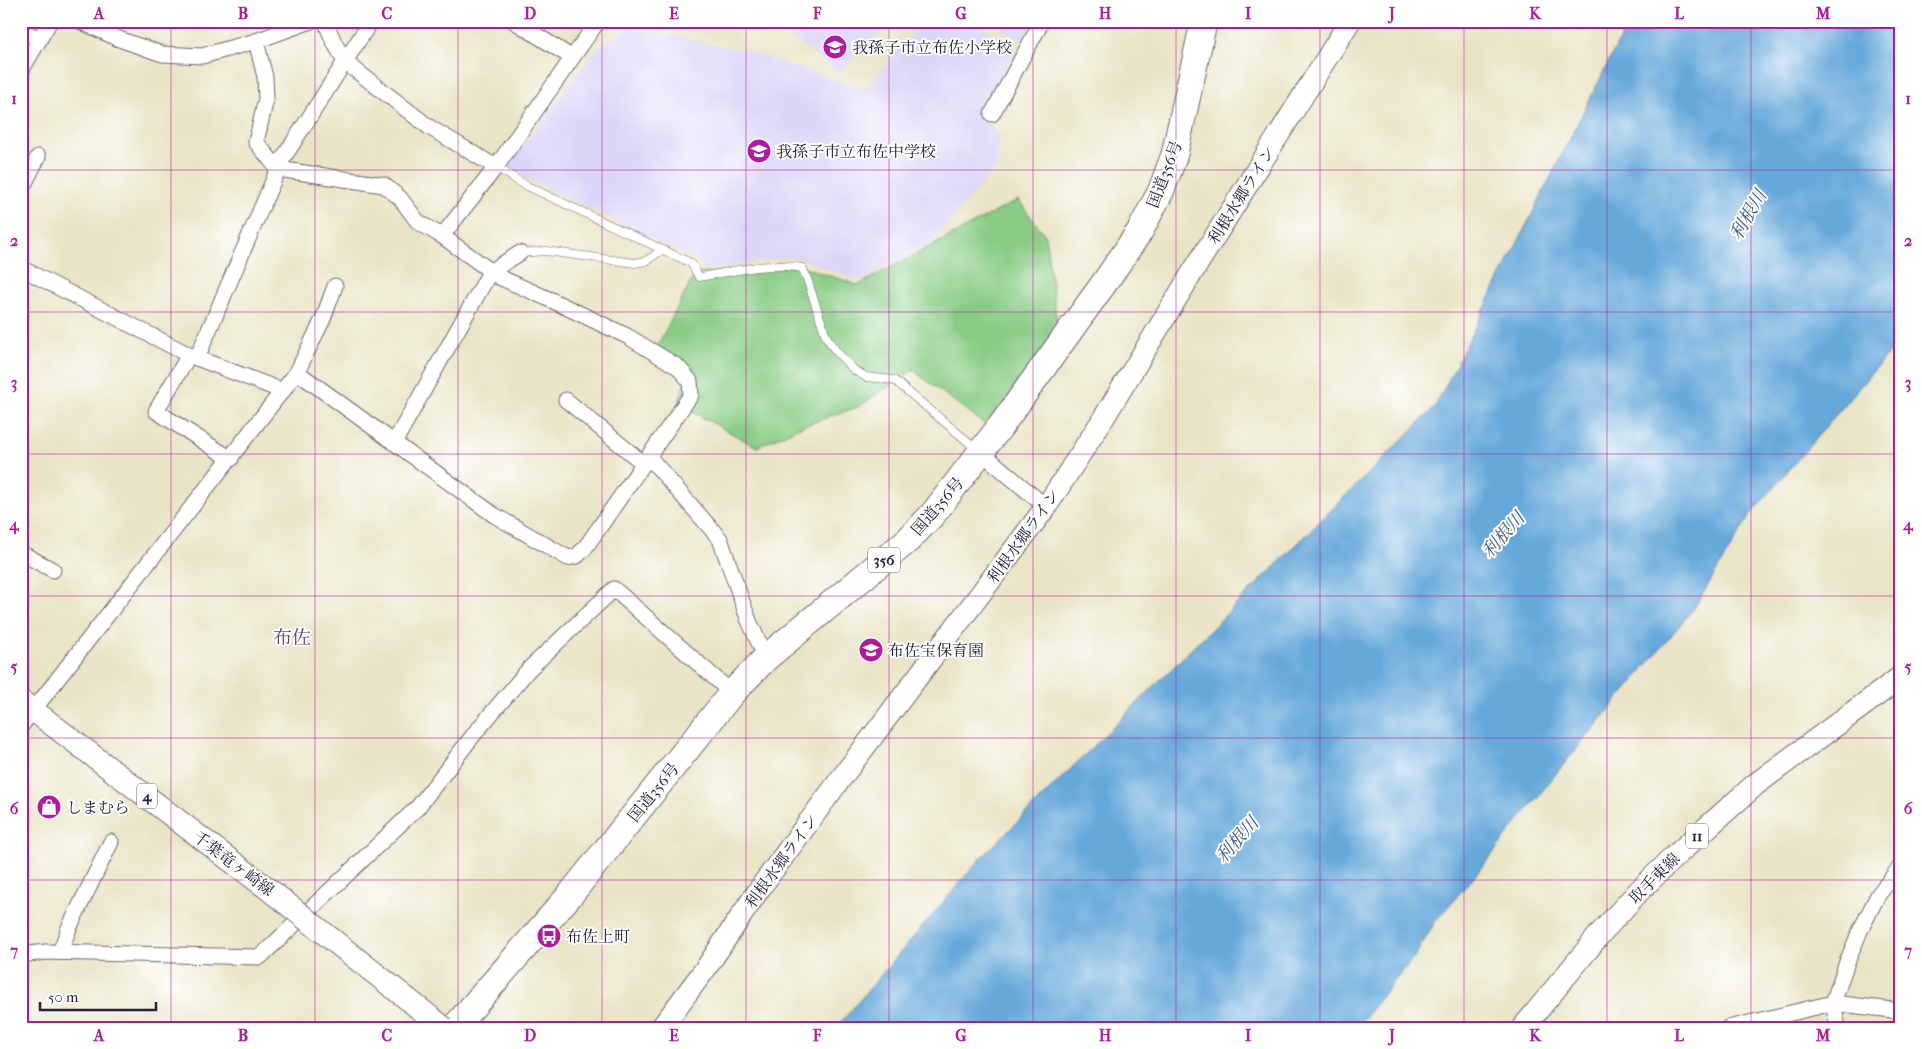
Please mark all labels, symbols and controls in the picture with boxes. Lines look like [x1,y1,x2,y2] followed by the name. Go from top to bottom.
[93,4,105,23] text: A
[238,4,248,23] text: B
[382,4,393,23] text: C
[524,4,536,23] text: D
[669,4,679,23] text: E
[812,4,822,23] text: F
[955,4,967,23] text: G
[1099,4,1112,23] text: H
[1245,4,1252,23] text: I
[1387,4,1395,24] text: J
[1529,4,1542,23] text: K
[1674,4,1684,23] text: L
[1815,4,1831,23] text: M
[822,34,848,60] school or university icon: 我孫子市立布佐小学校
[852,38,1012,57] place label: 我孫子市立布佐小学校
[11,89,17,108] text: 1
[1905,89,1911,108] text: 1
[746,138,772,164] school or university icon: 我孫子市立布佐中学校
[1143,138,1186,210] street label: 国道356号
[776,142,936,161] place label: 我孫子市立布佐中学校
[1204,143,1279,248] street label: 利根水郷ライン
[1726,185,1772,244] water label: 利根川
[10,231,18,250] text: 2
[1904,231,1912,250] text: 2
[11,373,17,393] text: 3
[1905,373,1911,393] text: 3
[907,474,968,539] street label: 国道356号
[983,486,1064,587] street label: 利根水郷ライン
[1478,507,1530,563] water label: 利根川
[8,515,20,535] text: 4
[1902,515,1914,535] text: 4
[868,548,900,572] road number: 356
[273,627,311,649] district label: 布佐
[858,637,884,663] school or university icon: 布佐宝保育園
[888,641,984,660] place label: 布佐宝保育園
[11,657,18,676] text: 5
[1905,657,1912,676] text: 5
[624,759,683,826] street label: 国道356号
[137,784,157,808] road number: 4
[36,794,62,820] shop icon: しまむら
[66,798,130,817] place label: しまむら
[10,799,19,818] text: 6
[1904,799,1913,818] text: 6
[741,811,822,912] street label: 利根水郷ライン
[1212,812,1264,868] water label: 利根川
[1686,824,1708,848] road number: 11
[190,827,278,900] street label: 千葉竜ヶ崎線
[1625,849,1684,908] street label: 取手東線
[536,923,562,949] bus stop icon: 布佐上町
[566,927,630,946] place label: 布佐上町
[9,941,18,960] text: 7
[1903,941,1912,960] text: 7
[40,979,156,1011] scale bar
[48,988,79,1006] text: 50 m
[93,1026,105,1045] text: A
[238,1026,248,1045] text: B
[382,1026,393,1045] text: C
[524,1026,536,1045] text: D
[669,1026,679,1045] text: E
[812,1026,822,1045] text: F
[955,1026,967,1045] text: G
[1099,1026,1112,1045] text: H
[1245,1026,1252,1045] text: I
[1387,1026,1395,1046] text: J
[1529,1026,1542,1045] text: K
[1674,1026,1684,1045] text: L
[1815,1026,1831,1045] text: M

